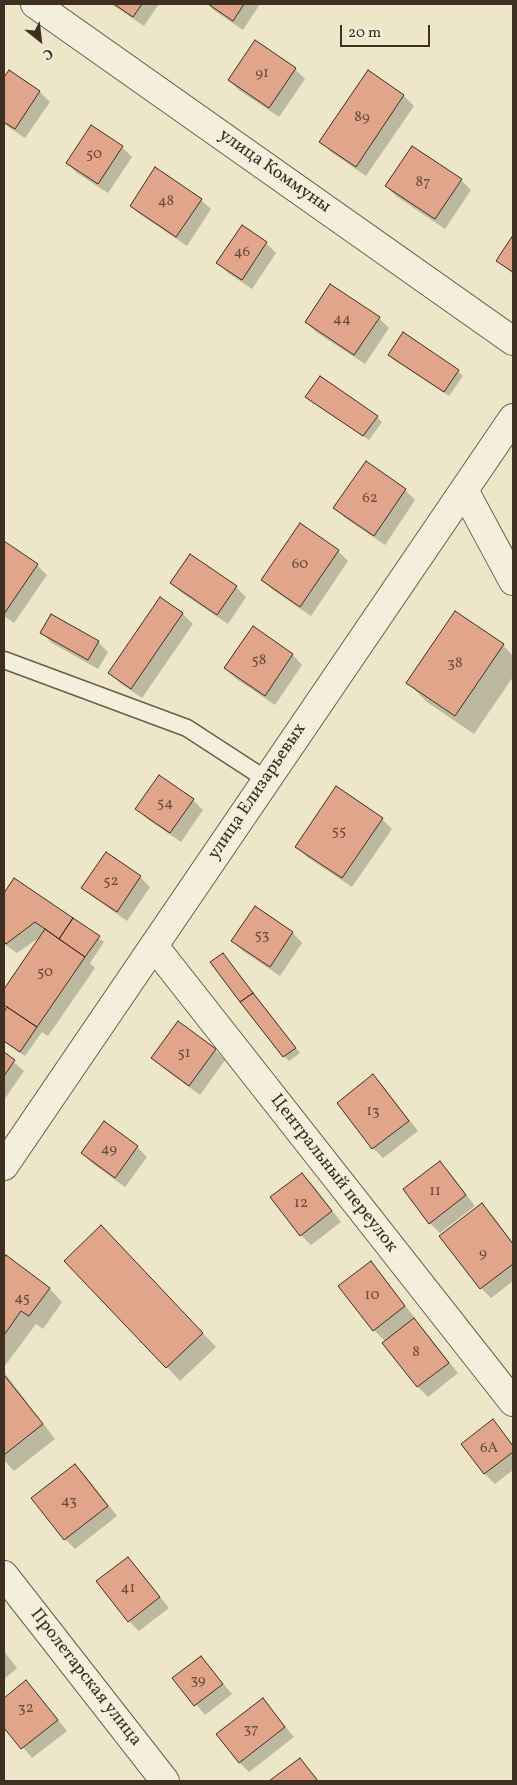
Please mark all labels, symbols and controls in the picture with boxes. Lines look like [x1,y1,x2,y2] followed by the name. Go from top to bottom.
[15,15,65,65] north arrow
[342,15,432,47] scale bar
[348,23,381,44] text: 20 m
[39,43,56,64] text: С
[255,65,269,83] house number: 91
[354,109,370,127] house number: 89
[214,125,334,219] street label: улица Коммуны
[86,146,102,164] house number: 50
[416,174,430,192] house number: 87
[158,193,174,211] house number: 48
[234,244,250,262] house number: 46
[333,311,351,329] house number: 44
[362,490,378,508] house number: 62
[292,556,308,574] house number: 60
[252,652,266,670] house number: 58
[447,655,463,673] house number: 38
[204,720,312,864] street label: улица Елизарьевых
[157,795,173,813] house number: 54
[332,823,346,841] house number: 55
[103,873,119,891] house number: 52
[255,927,269,945] house number: 53
[37,964,53,982] house number: 50
[177,1045,191,1063] house number: 51
[265,1091,401,1257] street label: Центральный переулок
[366,1103,380,1121] house number: 13
[101,1141,117,1159] house number: 49
[429,1183,441,1201] house number: 11
[294,1195,308,1213] house number: 12
[479,1245,487,1263] house number: 9
[365,1287,379,1305] house number: 10
[14,1290,30,1308] house number: 45
[412,1344,420,1362] house number: 8
[480,1440,498,1458] house number: 6А
[61,1493,77,1511] house number: 43
[121,1580,135,1598] house number: 41
[24,1605,146,1751] street label: Пролетарская улица
[190,1672,206,1690] house number: 39
[18,1700,34,1718] house number: 32
[244,1721,258,1739] house number: 37

